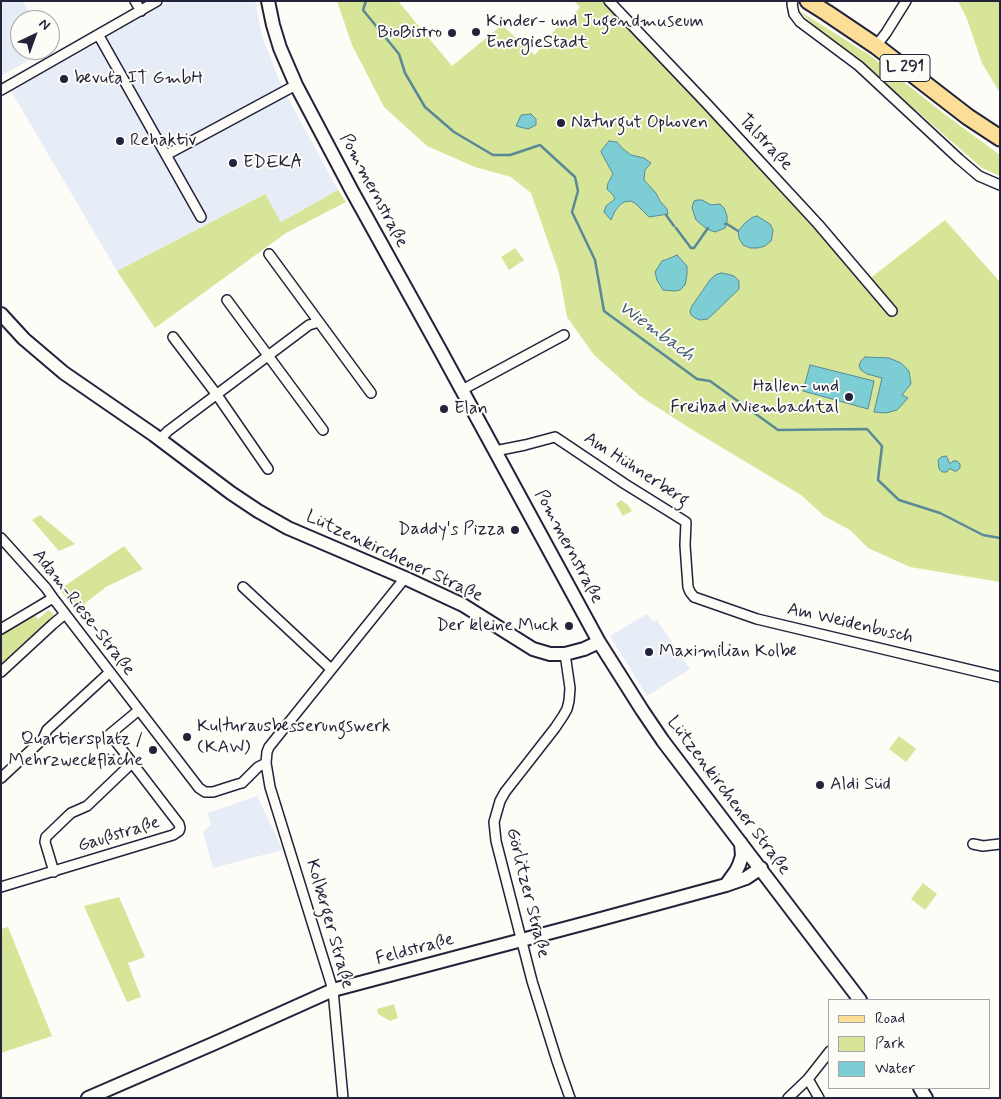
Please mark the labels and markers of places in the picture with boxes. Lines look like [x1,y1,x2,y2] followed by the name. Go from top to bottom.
[486,11,704,54] place label: Kinder- und Jugendmuseum EnergieStadt
[377,22,442,44] place label: BioBistro
[470,26,482,38] marker: Kinder- und Jugendmuseum EnergieStadt
[446,27,458,39] marker: BioBistro
[74,68,203,90] place label: bevuta IT GmbH
[58,73,70,85] marker: bevuta IT GmbH
[571,112,708,134] place label: Naturgut Ophoven
[555,117,567,129] marker: Naturgut Ophoven
[130,130,196,152] place label: Rehaktiv
[114,135,126,147] marker: Rehaktiv
[243,152,303,174] place label: EDEKA
[227,157,239,169] marker: EDEKA
[670,376,839,418] place label: Hallen- und Freibad Wiembachtal
[843,391,855,403] marker: Hallen- und Freibad Wiembachtal
[454,398,488,420] place label: Elan
[438,403,450,415] marker: Elan
[398,519,505,541] place label: Daddy's Pizza
[509,524,521,536] marker: Daddy's Pizza
[437,615,559,637] place label: Der kleine Muck
[563,620,575,632] marker: Der kleine Muck
[659,641,797,663] place label: Maximilian Kolbe
[643,646,655,658] marker: Maximilian Kolbe
[197,716,391,759] place label: Kulturausbesserungswerk (KAW)
[8,729,143,772] place label: Quartiersplatz / Mehrzweckfläche
[181,731,193,743] marker: Kulturausbesserungswerk (KAW)
[147,744,159,756] marker: Quartiersplatz / Mehrzweckfläche
[830,774,891,796] place label: Aldi Süd
[814,779,826,791] marker: Aldi Süd

